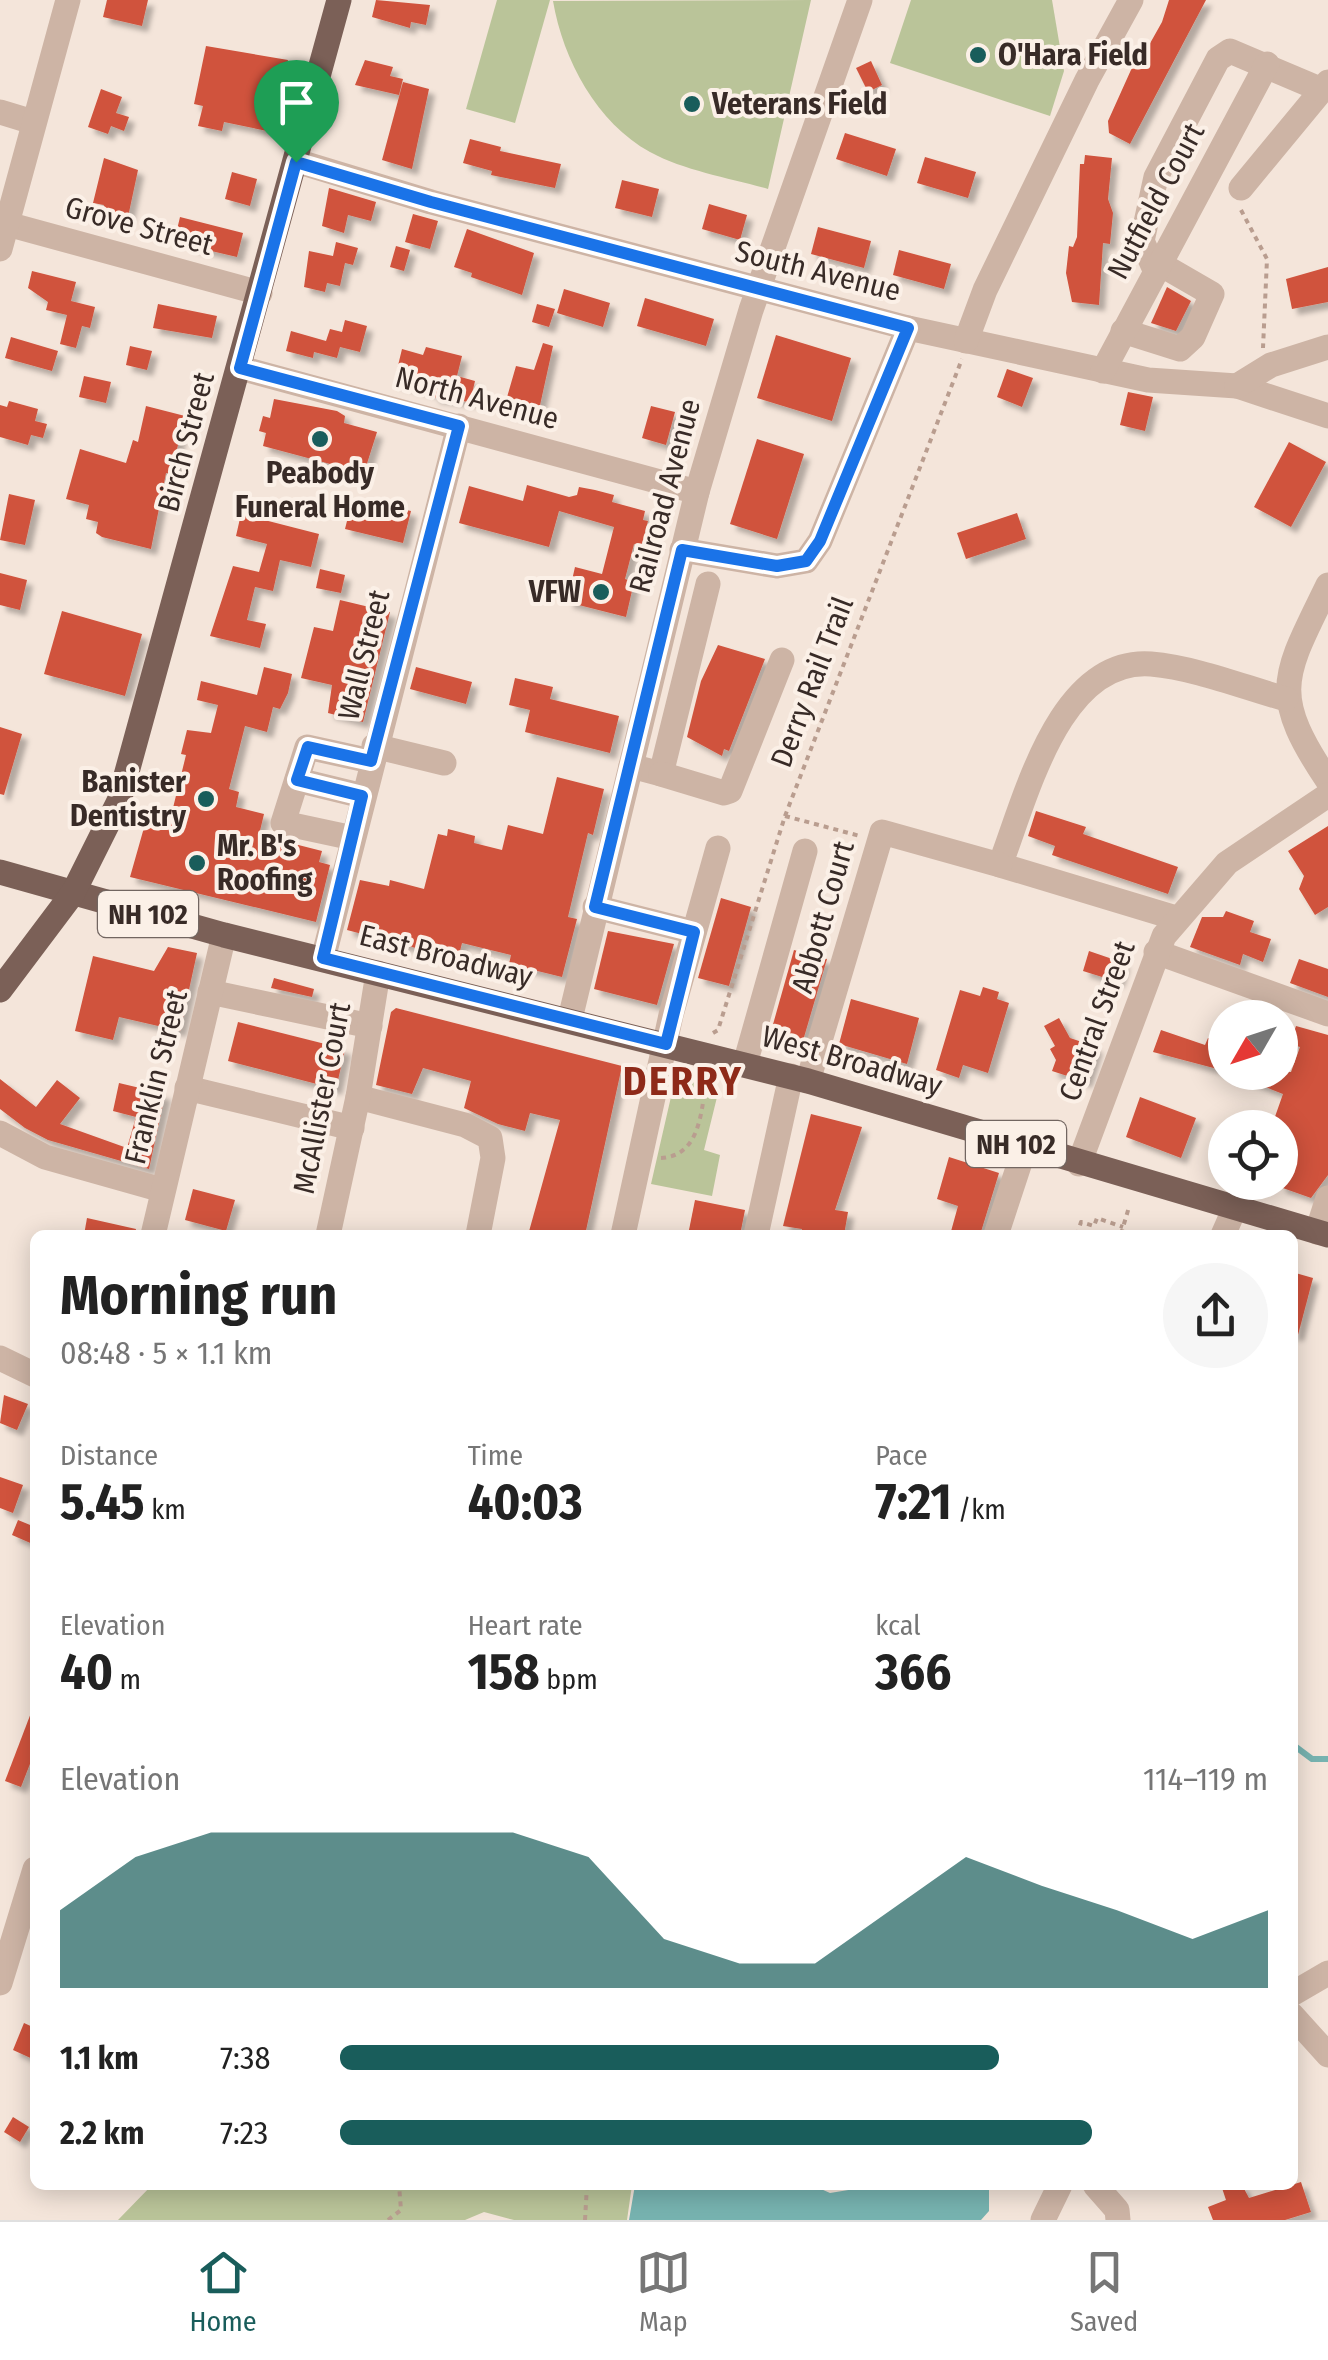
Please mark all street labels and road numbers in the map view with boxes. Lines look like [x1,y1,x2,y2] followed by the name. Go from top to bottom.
[1100,117,1212,285] street label: Nutfield Court
[61,189,217,263] street label: Grove Street
[732,233,904,309] street label: South Avenue
[392,359,562,437] street label: North Avenue
[150,368,222,516] street label: Birch Street
[622,395,708,597] street label: Railroad Avenue
[330,586,398,724] street label: Wall Street
[763,592,861,772] street label: Derry Rail Trail
[784,837,862,997] street label: Abbott Court
[98,891,198,937] road number: NH 102
[356,917,537,995] street label: East Broadway
[1051,936,1143,1106] street label: Central Street
[117,986,195,1168] street label: Franklin Street
[286,999,358,1197] street label: McAllister Court
[758,1018,947,1104] street label: West Broadway
[966,1121,1066,1167] road number: NH 102

